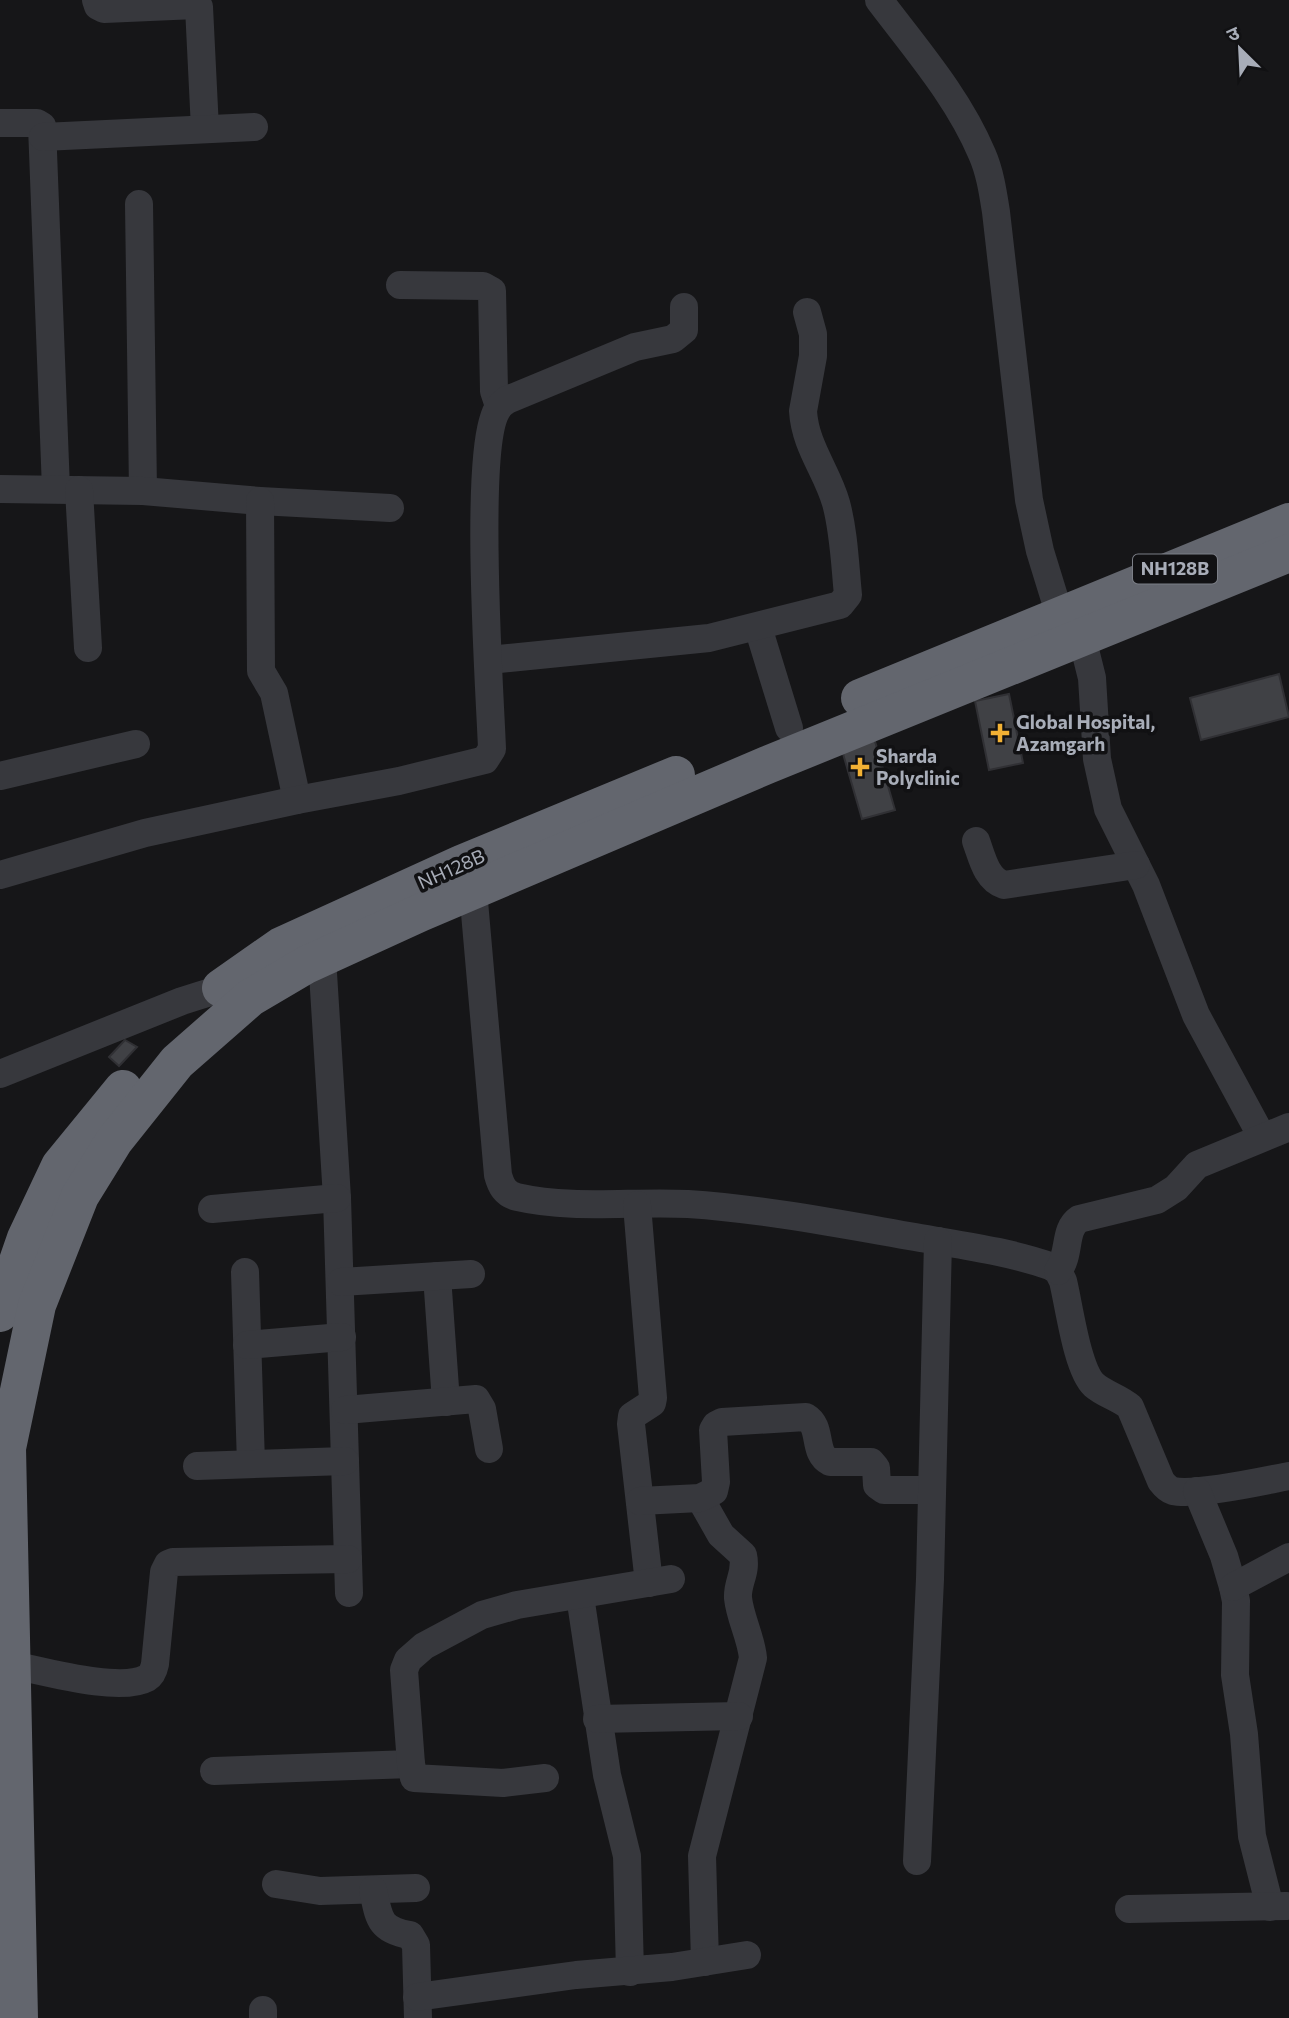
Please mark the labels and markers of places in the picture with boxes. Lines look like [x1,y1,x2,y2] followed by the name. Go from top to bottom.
[1016,710,1155,755] place label: Global Hospital, Azamgarh
[990,723,1010,743] marker: Global Hospital, Azamgarh
[876,744,960,789] place label: Sharda Polyclinic
[850,757,870,777] marker: Sharda Polyclinic

